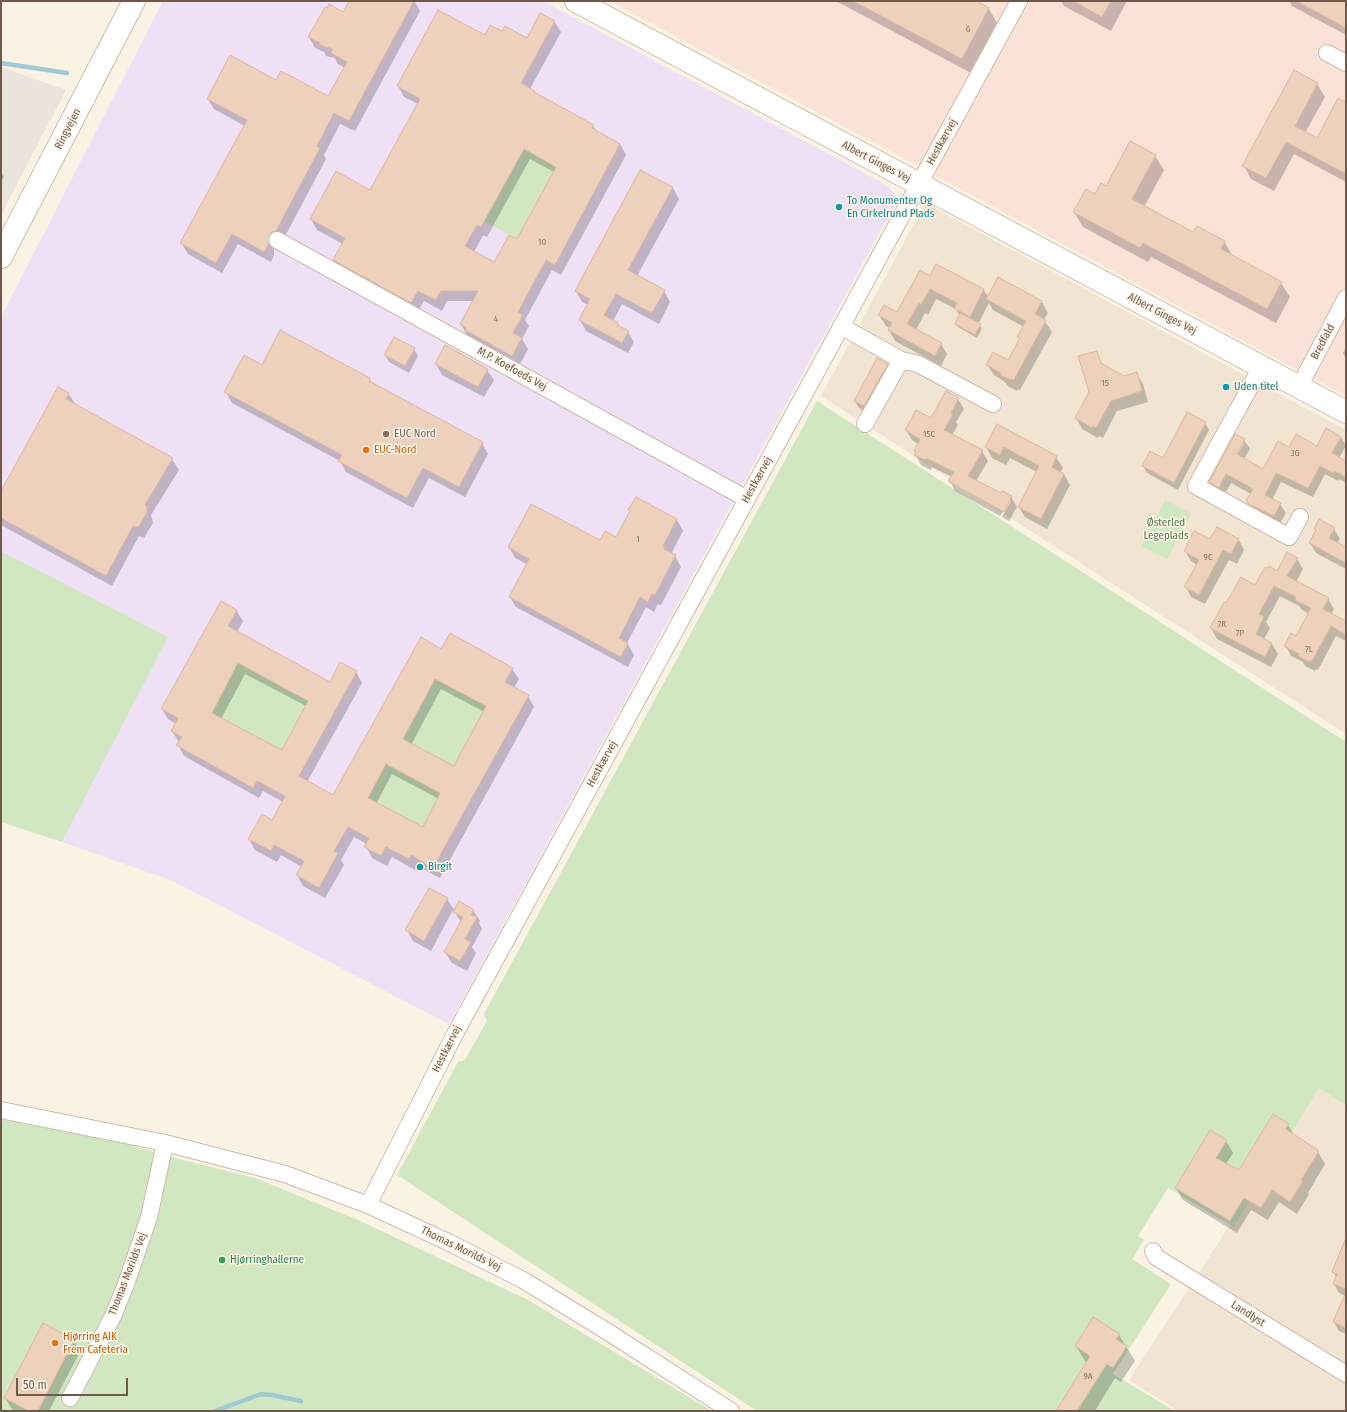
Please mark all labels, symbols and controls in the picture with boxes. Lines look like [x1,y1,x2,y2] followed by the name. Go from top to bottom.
[966,24,970,34] house number: 6
[52,106,84,152] street label: Ringvejen
[924,117,960,167] street label: Hestkærvej
[839,138,913,186] street label: Albert Ginges Vej
[847,194,934,220] place label: To Monumenter Og En Cirkelrund Plads
[834,202,844,212] marker: To Monumenter Og En Cirkelrund Plads
[538,237,546,247] house number: 10
[1125,290,1199,338] street label: Albert Ginges Vej
[494,314,498,324] house number: 4
[1308,322,1338,362] street label: Bredfald
[475,344,549,394] street label: M.P. Koefoeds Vej
[1101,378,1109,388] house number: 15
[1234,380,1278,394] place label: Uden titel
[1221,382,1231,392] marker: Uden titel
[394,427,436,441] place label: EUC Nord
[381,429,391,439] marker: EUC Nord
[923,429,935,439] house number: 15C
[374,443,417,457] place label: EUC-Nord
[361,445,371,455] marker: EUC-Nord
[1290,448,1300,458] house number: 3G
[739,455,775,505] street label: Hestkærvej
[1143,516,1189,542] park label: Østerled Legeplads
[636,534,640,544] house number: 1
[1204,552,1212,562] house number: 9C
[1218,619,1226,629] house number: 7R
[1236,628,1244,638] house number: 7P
[1305,644,1313,654] house number: 7L
[584,739,620,789] street label: Hestkærvej
[428,860,452,874] place label: Birgit
[415,862,425,872] marker: Birgit
[430,1023,464,1075] street label: Hestkærvej
[419,1224,503,1274] street label: Thomas Morilds Vej
[106,1231,150,1317] street label: Thomas Morilds Vej
[230,1253,304,1267] place label: Hjørringhallerne
[217,1255,227,1265] marker: Hjørringhallerne
[1228,1298,1268,1330] street label: Landlyst
[63,1330,128,1356] place label: Hjørring AIK Frem Cafeteria
[50,1338,60,1348] marker: Hjørring AIK Frem Cafeteria
[18,1370,130,1396] scale bar
[1083,1371,1093,1381] house number: 9A
[23,1378,47,1392] text: 50 m

